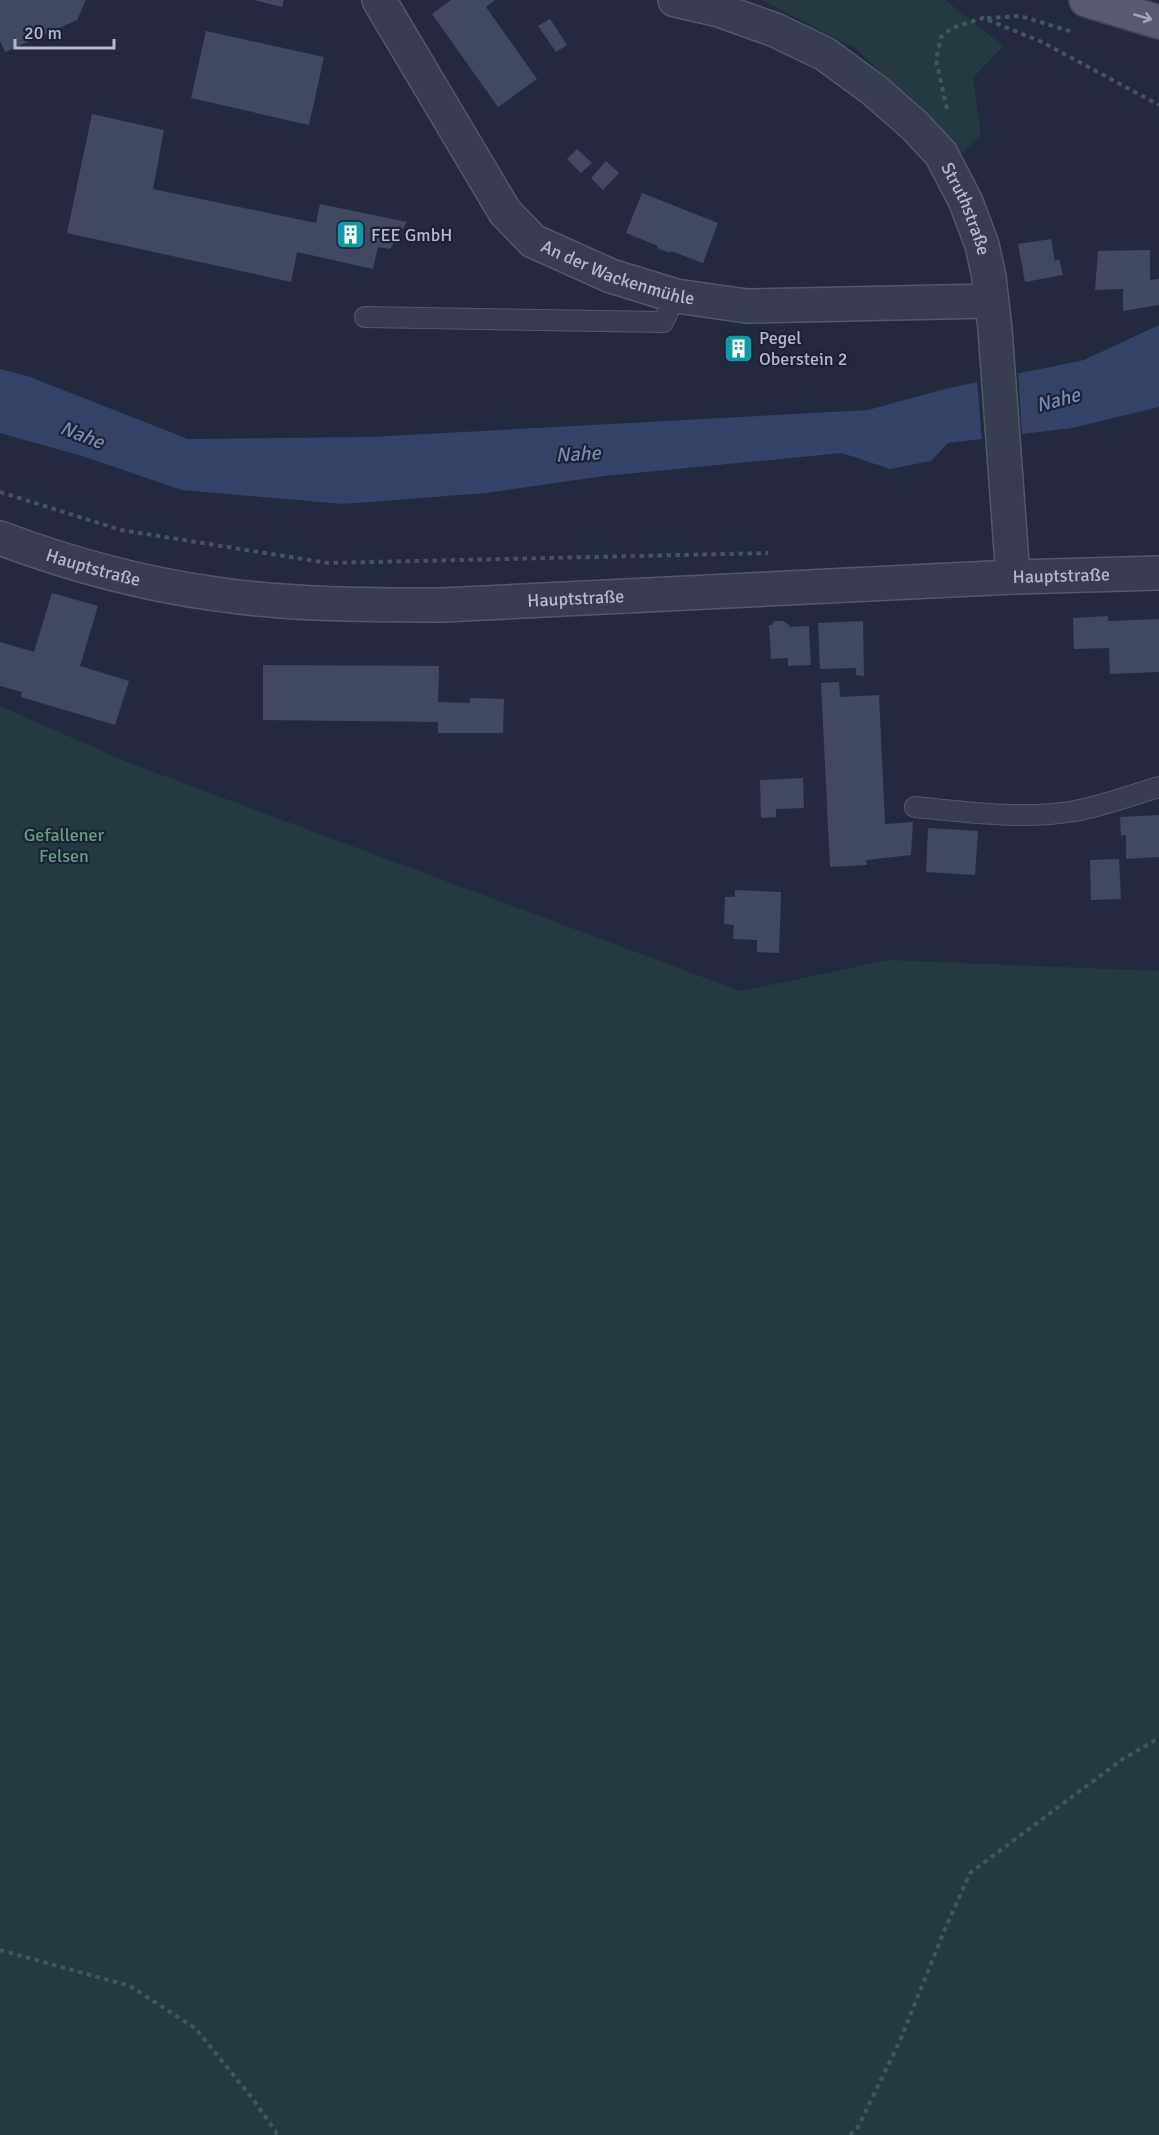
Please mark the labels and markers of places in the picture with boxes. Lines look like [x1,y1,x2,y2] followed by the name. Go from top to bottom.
[334,219,366,251] building icon: FEE GmbH
[371,224,452,246] place label: FEE GmbH
[759,327,847,370] place label: Pegel Oberstein 2
[722,332,754,364] building icon: Pegel Oberstein 2

